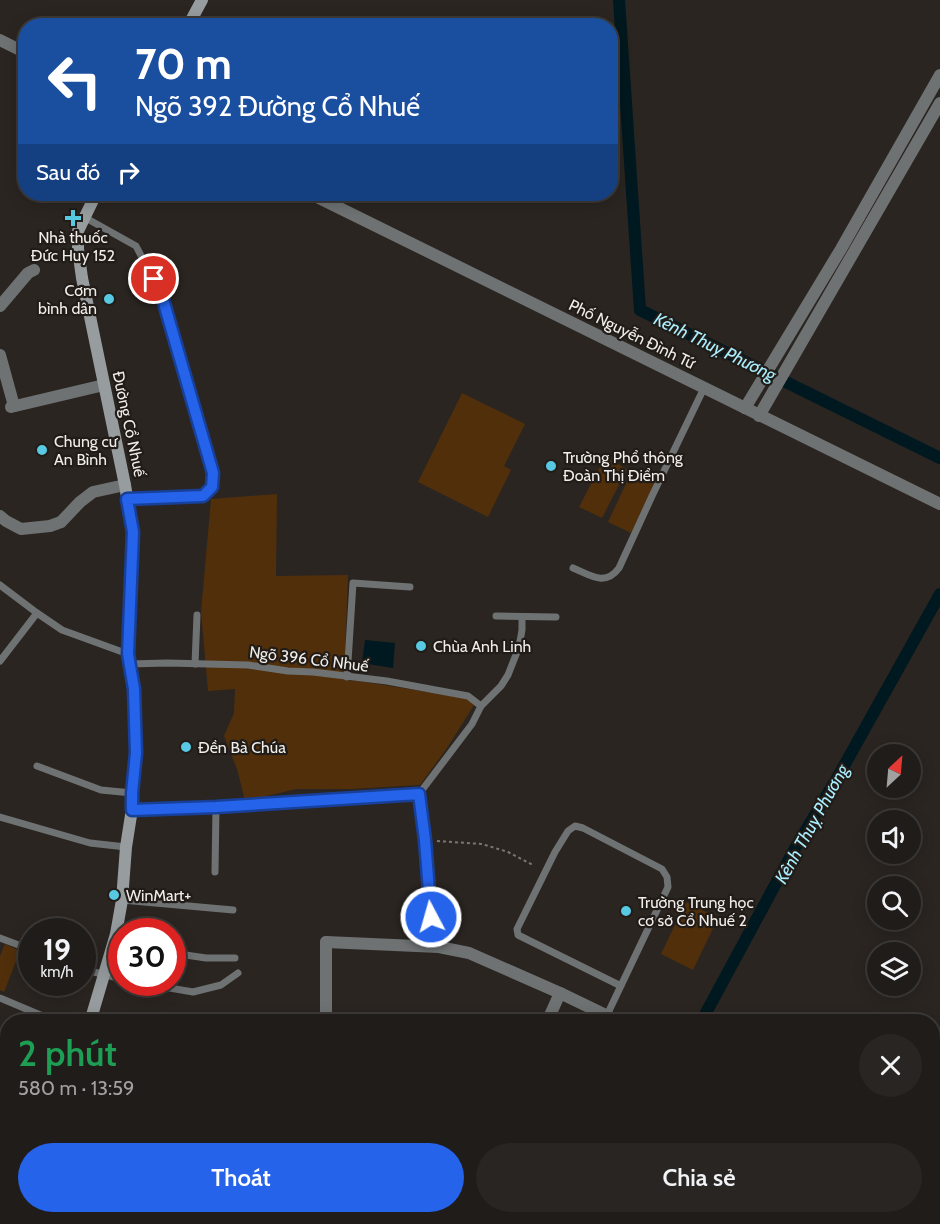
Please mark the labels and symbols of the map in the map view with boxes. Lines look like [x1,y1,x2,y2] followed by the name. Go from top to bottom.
[66,211,80,225] marker: Nhà thuốc Đức Huy 152
[31,228,115,265] place label: Nhà thuốc Đức Huy 152
[128,253,179,304] pin
[38,281,97,318] place label: Cơm bình dân
[102,292,116,306] marker: Cơm bình dân
[566,295,700,373] street label: Phố Nguyễn Đình Tứ
[650,308,780,386] water label: Kênh Thuỵ Phương
[109,369,150,479] street label: Đường Cổ Nhuế
[54,432,119,469] place label: Chung cư An Bình
[35,443,49,457] marker: Chung cư An Bình
[563,448,684,485] place label: Trường Phổ thông Đoàn Thị Điểm
[544,459,558,473] marker: Trường Phổ thông Đoàn Thị Điểm
[433,637,531,656] place label: Chùa Anh Linh
[414,639,428,653] marker: Chùa Anh Linh
[248,642,371,676] street label: Ngõ 396 Cổ Nhuế
[198,738,286,757] place label: Đền Bà Chúa
[179,740,193,754] marker: Đền Bà Chúa
[867,744,921,798] north arrow
[770,760,854,888] water label: Kênh Thuỵ Phương
[399,885,463,949] position arrow
[126,886,191,905] place label: WinMart+
[107,888,121,902] marker: WinMart+
[638,893,754,930] place label: Trường Trung học cơ sở Cổ Nhuế 2
[619,904,633,918] marker: Trường Trung học cơ sở Cổ Nhuế 2
[108,918,186,996] speed limit sign: 30

